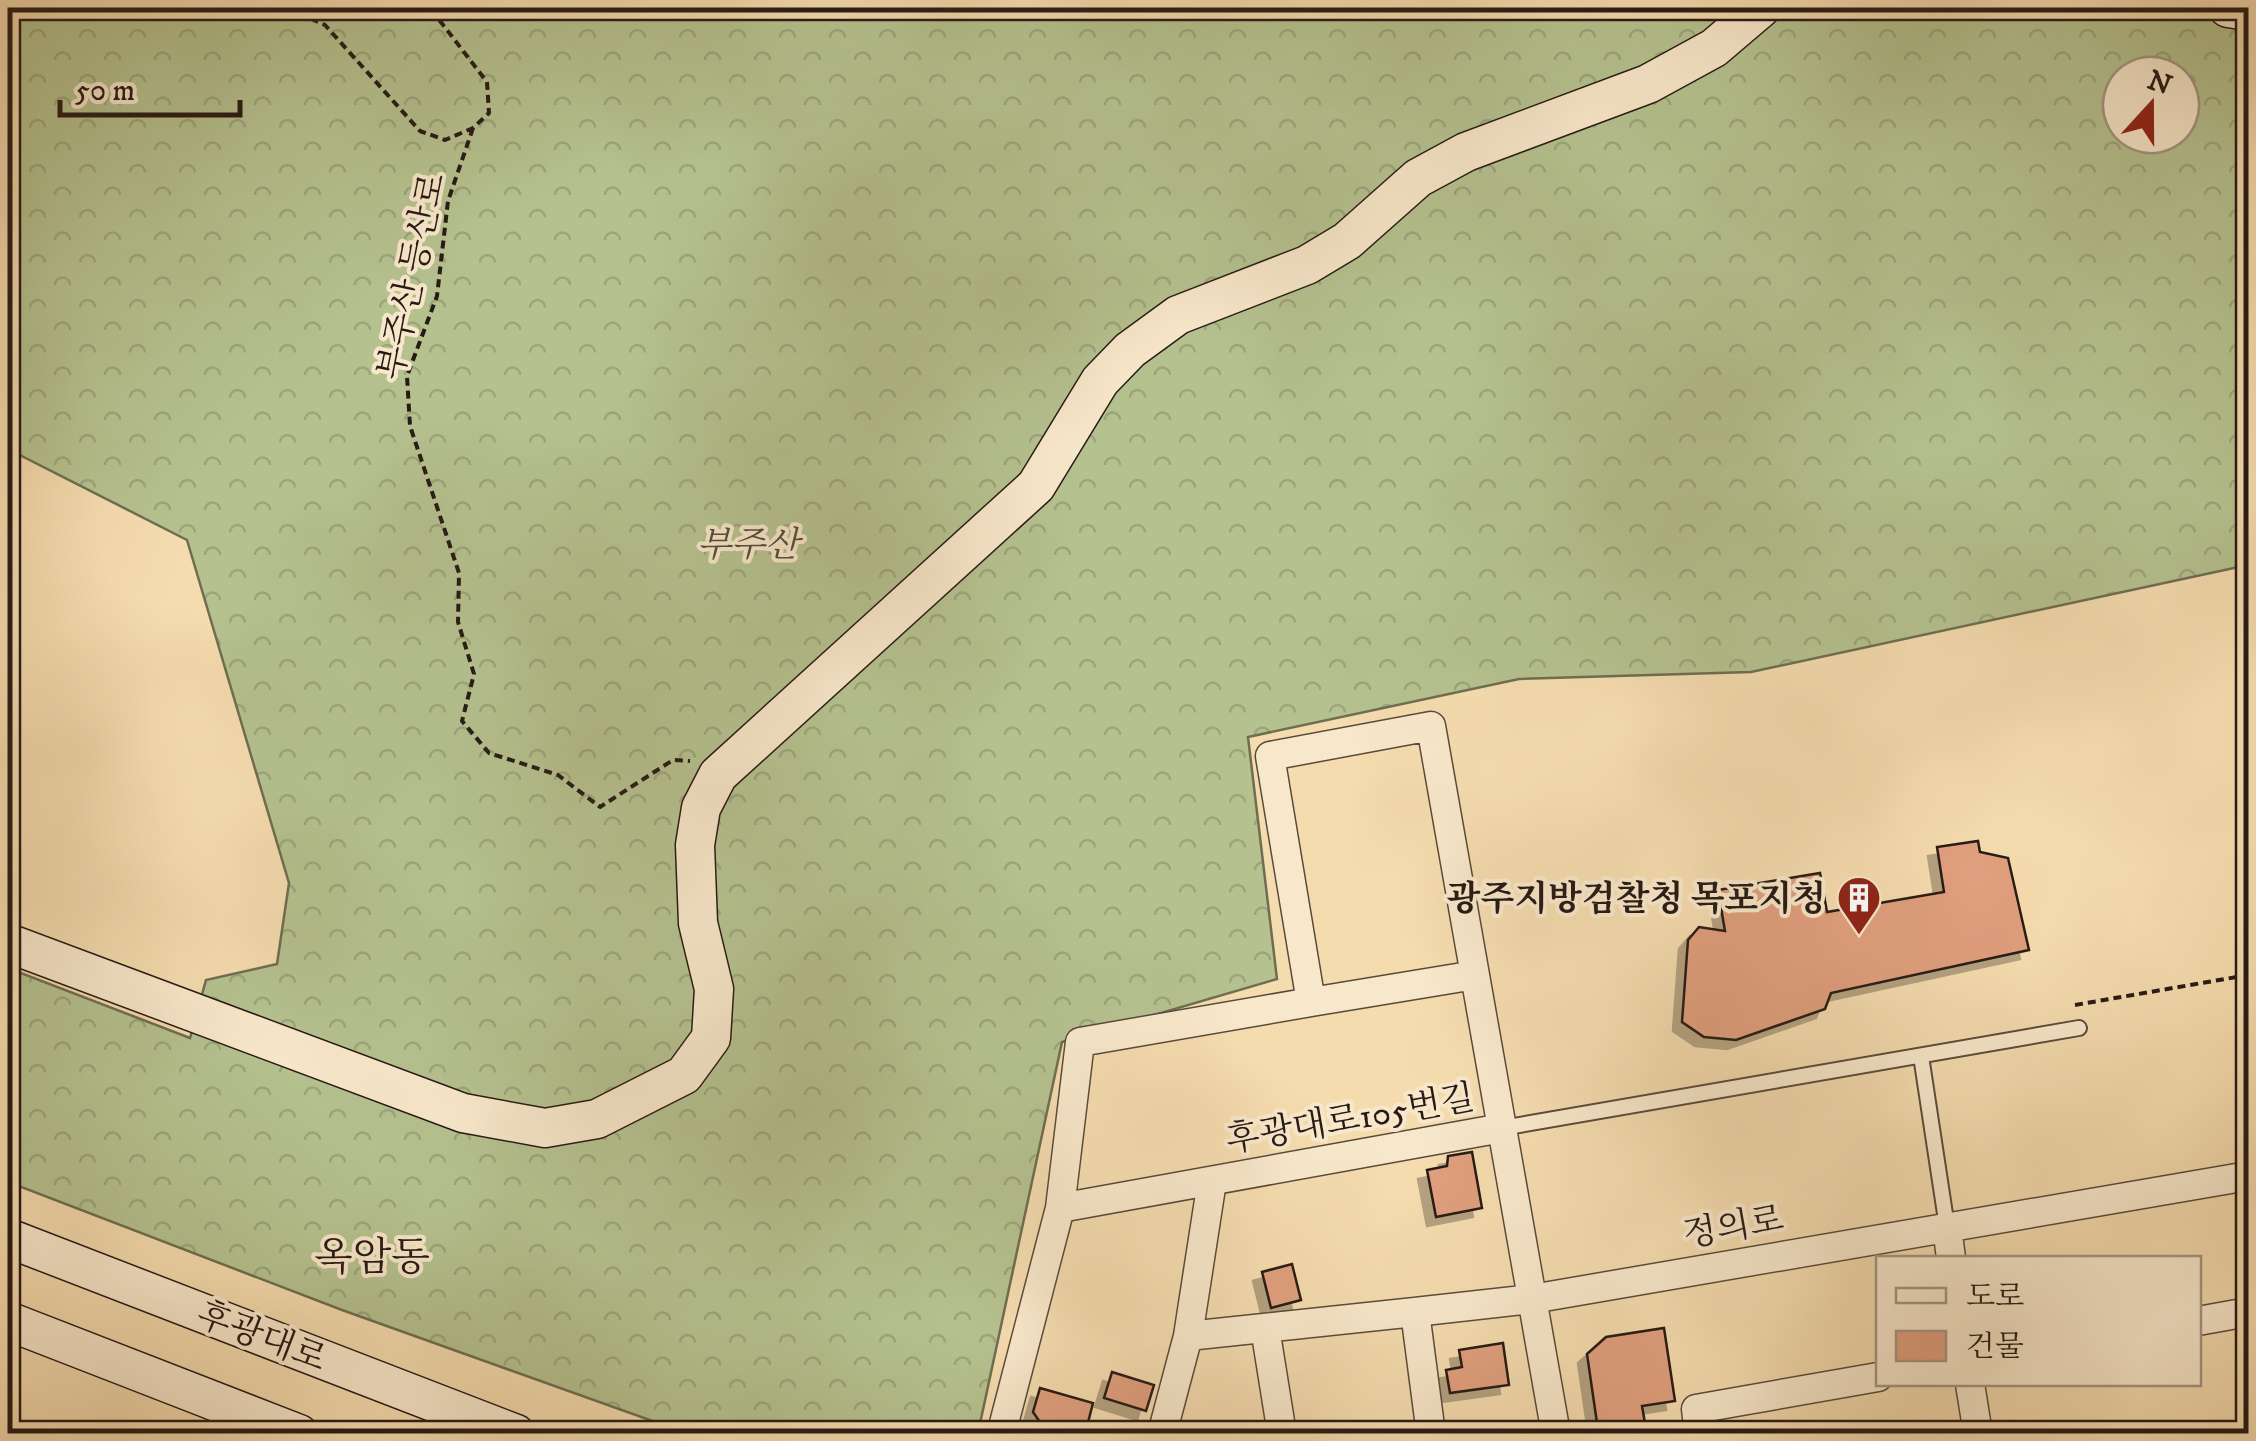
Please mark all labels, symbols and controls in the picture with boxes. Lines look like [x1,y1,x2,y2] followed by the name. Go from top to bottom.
[60,55,240,117] scale bar
[2101,55,2201,155] north arrow
[2142,63,2176,104] text: N
[75,73,135,110] text: 50 m
[370,169,456,384] street label: 부주산 등산로
[697,524,804,568] park label: 부주산
[1836,875,1882,936] building icon: 광주지방검찰청 목포지청
[1447,878,1826,922] place label: 광주지방검찰청 목포지청
[1223,1076,1478,1164] street label: 후광대로105번길
[1680,1197,1787,1258] street label: 정의로
[314,1234,430,1284] district label: 옥암동
[1876,1256,2201,1386] legend
[1966,1279,2024,1316] text: 도로
[190,1293,332,1383] street label: 후광대로
[1966,1329,2024,1366] text: 건물

